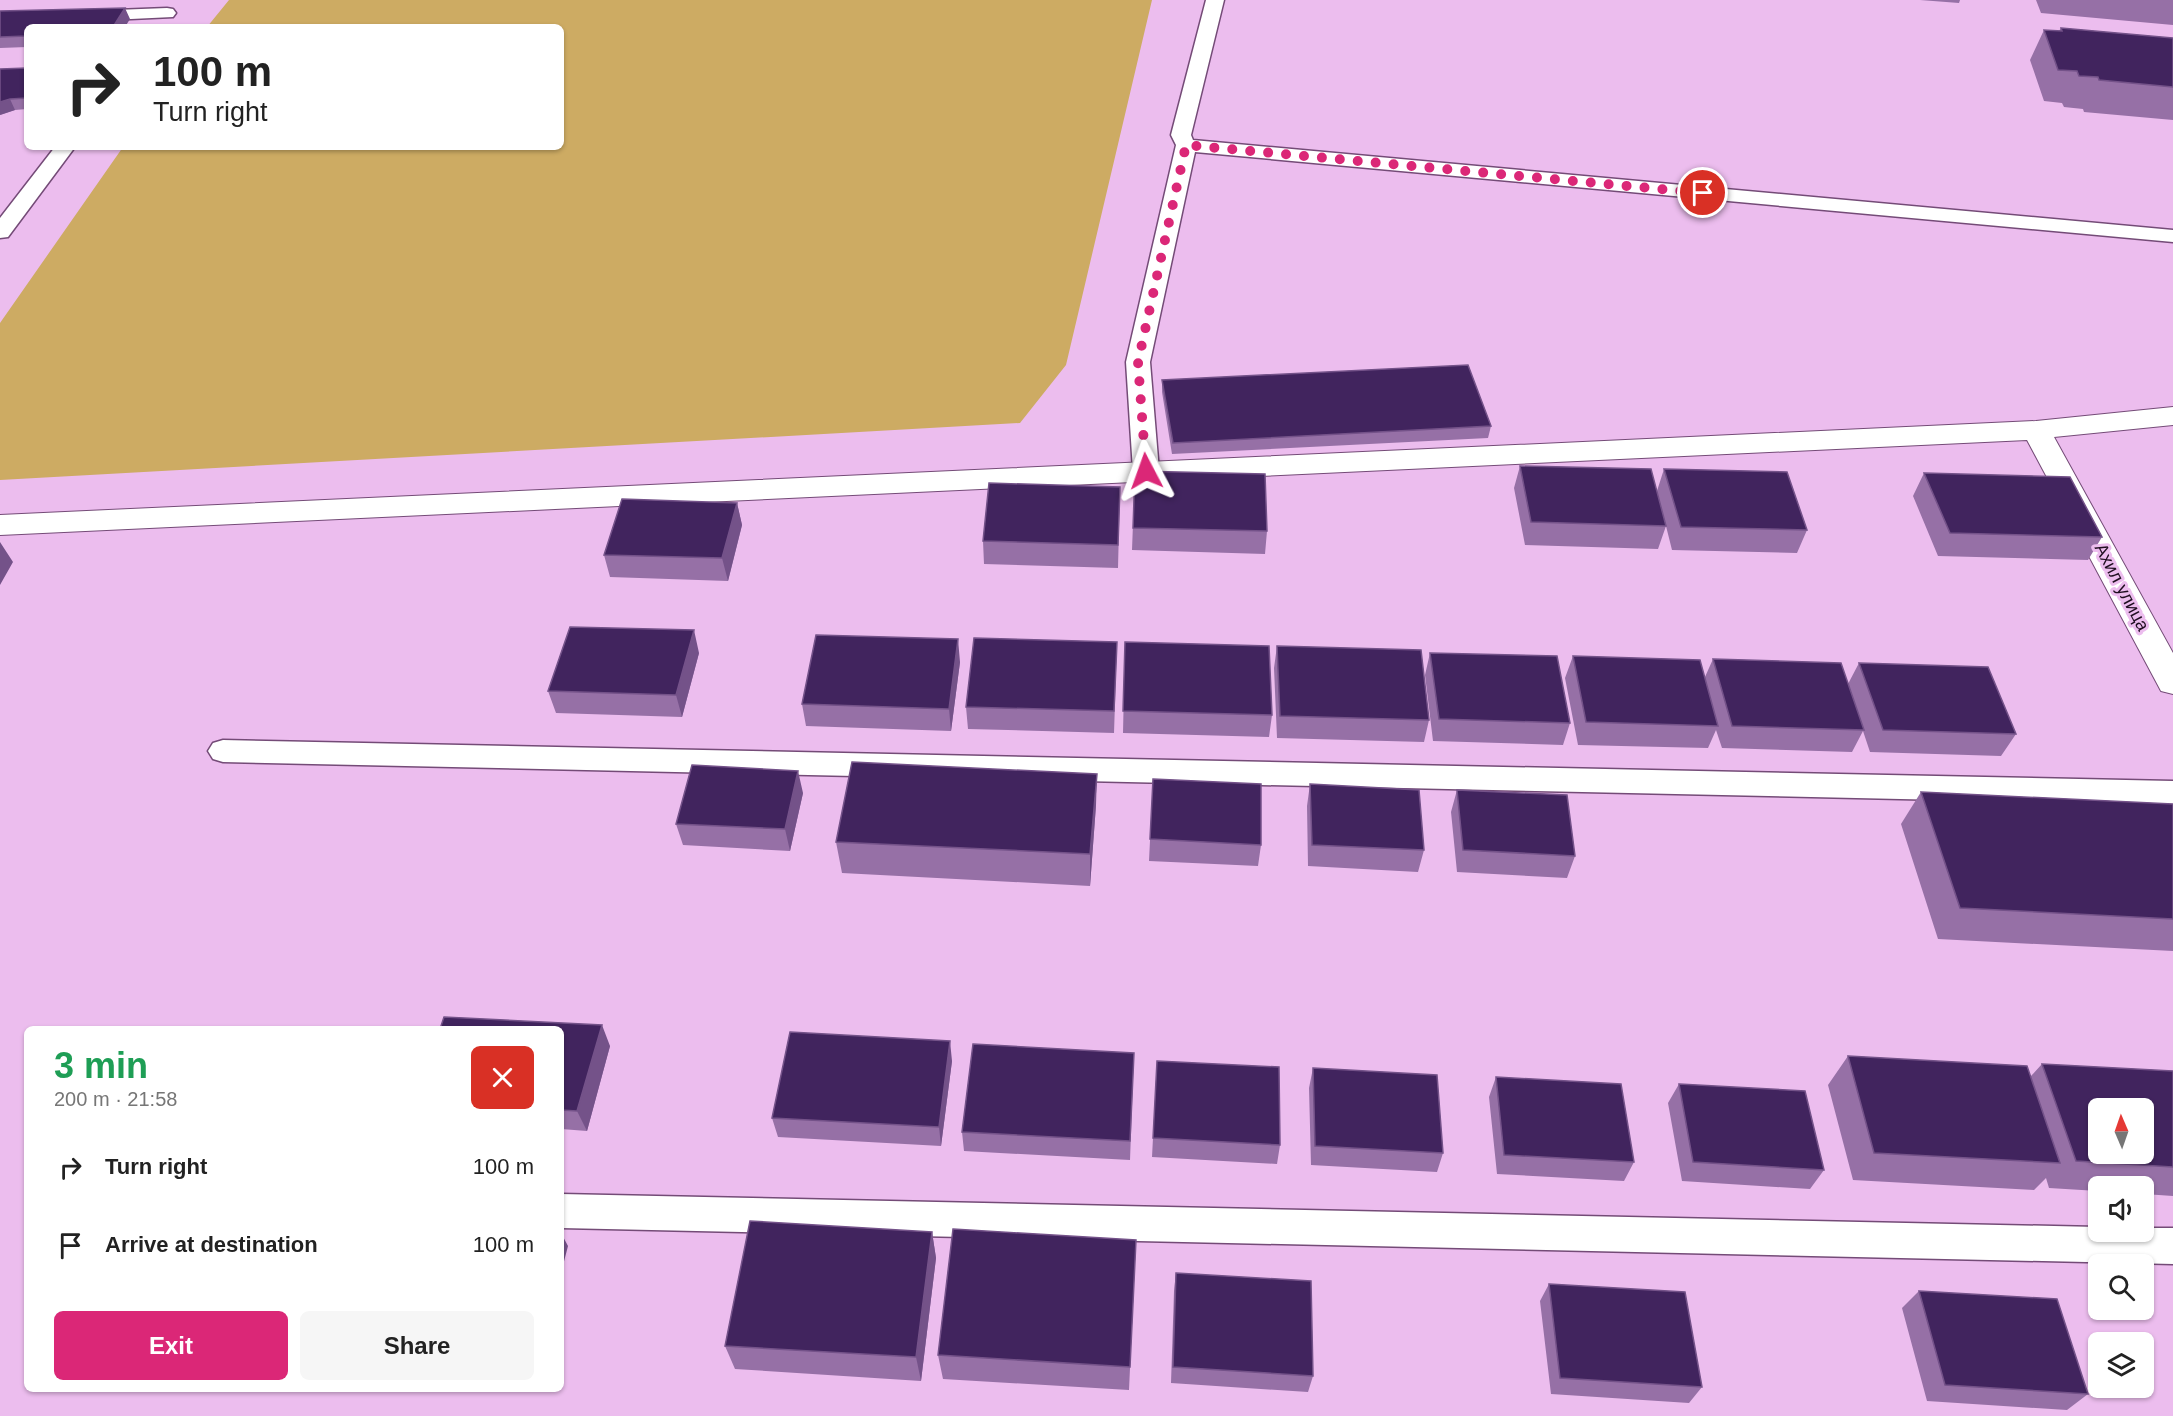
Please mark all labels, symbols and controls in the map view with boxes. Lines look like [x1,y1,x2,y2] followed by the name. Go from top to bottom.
[54,48,132,126] icon: right
[153,48,272,95] text: 100 m
[153,97,268,127] text: Turn right
[1677,167,1728,218] pin
[1686,176,1719,209] icon: arrive
[1114,439,1178,503] position arrow
[2091,540,2154,635] street label: Ахил улица
[54,1045,148,1086] text: 3 min
[471,1046,534,1109] button: close
[54,1088,177,1110] text: 200 m · 21:58
[2088,1098,2154,1164] north arrow
[2088,1098,2154,1398] map controls
[54,1151,87,1184] icon: right
[105,1154,207,1179] text: Turn right
[473,1154,534,1179] text: 100 m
[2088,1176,2154,1242] button: sound
[54,1229,87,1262] icon: arrive
[105,1232,318,1257] text: Arrive at destination
[473,1232,534,1257] text: 100 m
[2088,1254,2154,1320] button: search
[54,1311,288,1380] button: Exit
[300,1311,534,1380] button: Share
[2088,1332,2154,1398] button: layers

